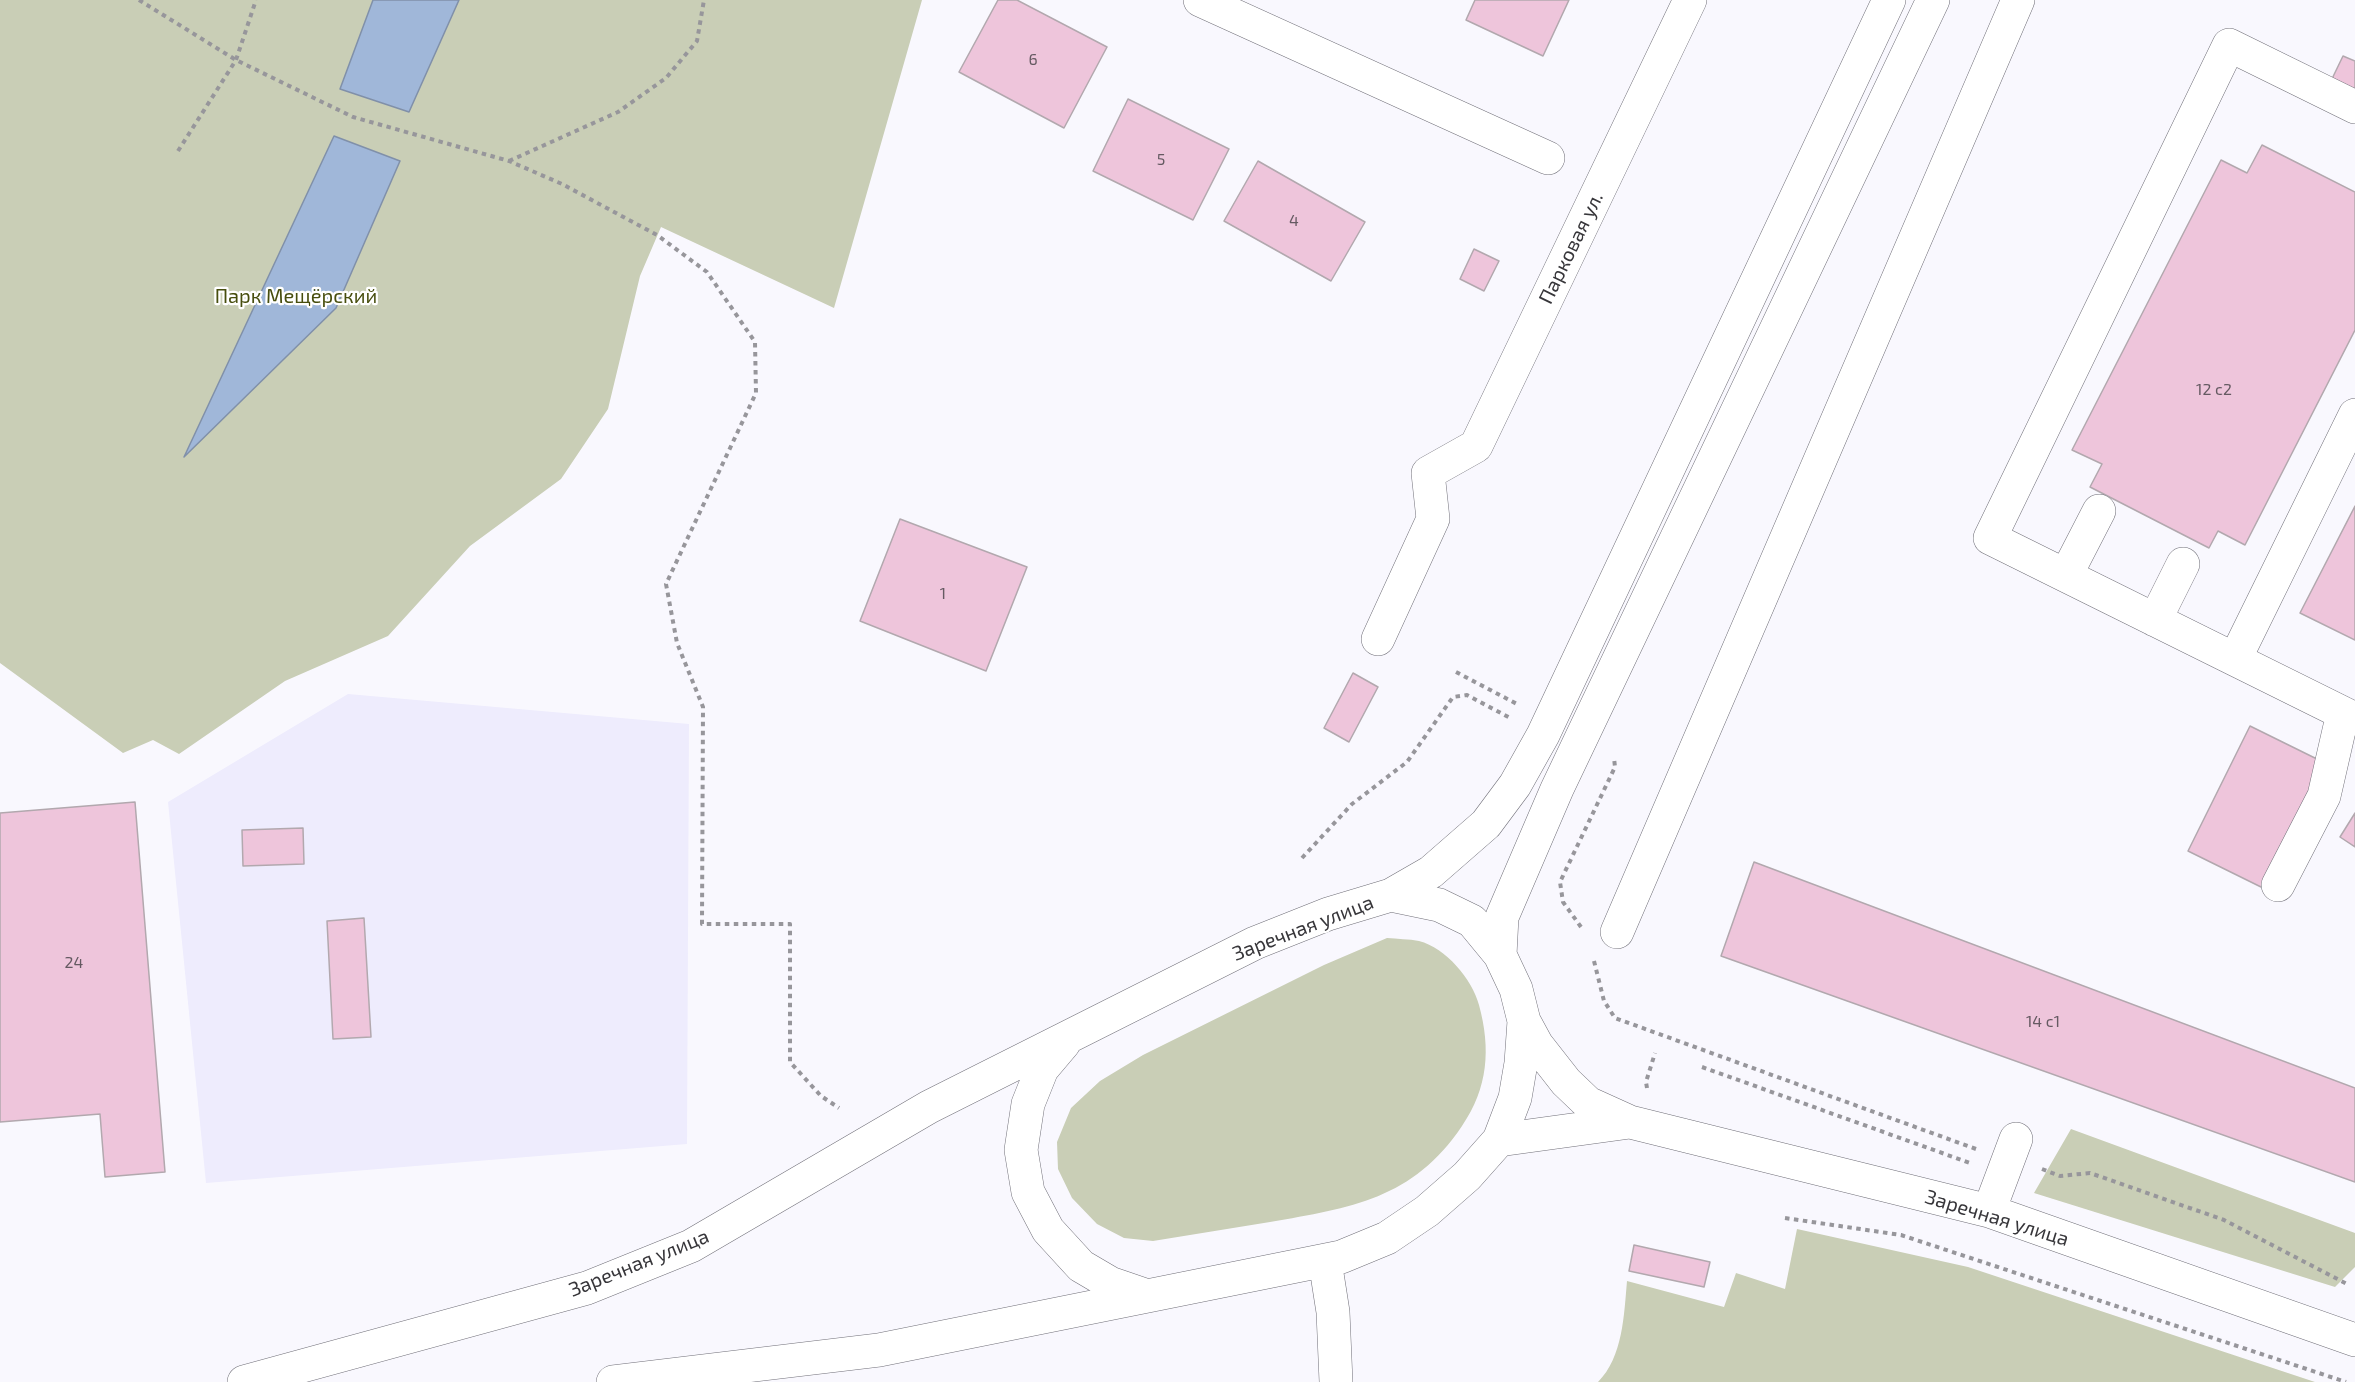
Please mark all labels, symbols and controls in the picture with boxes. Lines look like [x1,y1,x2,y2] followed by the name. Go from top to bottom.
[1028,50,1038,70] house number: 6
[1157,150,1165,170] house number: 5
[1534,188,1608,308] street label: Парковая ул.
[1289,211,1299,231] house number: 4
[215,284,377,308] park label: Парк Мещёрский
[2196,380,2232,400] house number: 12 с2
[940,584,946,604] house number: 1
[1229,890,1377,966] street label: Заречная улица
[65,953,83,973] house number: 24
[2026,1012,2060,1032] house number: 14 с1
[1922,1185,2072,1251] street label: Заречная улица
[565,1224,713,1302] street label: Заречная улица

